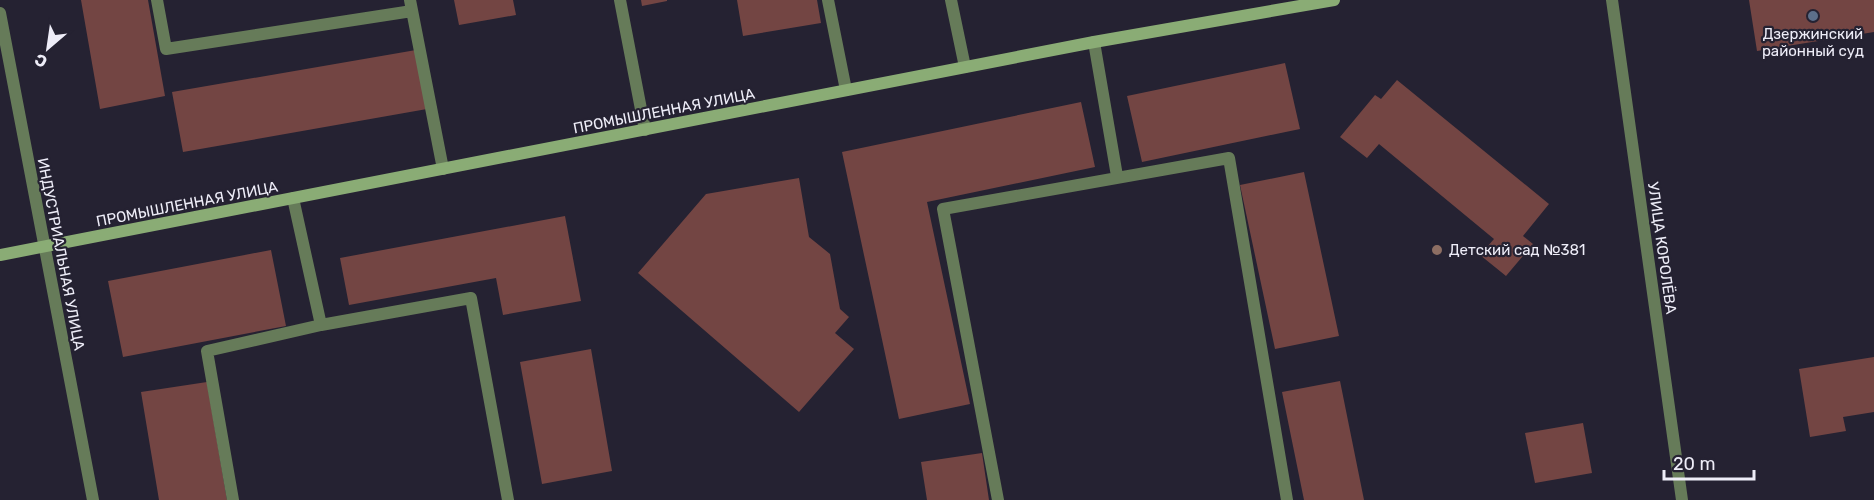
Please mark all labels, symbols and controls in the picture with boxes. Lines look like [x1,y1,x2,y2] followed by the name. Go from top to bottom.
[1806,9,1820,23] marker: Дзержинский районный суд
[18,18,78,78] north arrow
[1762,25,1864,60] place label: Дзержинский районный суд
[31,50,50,72] text: С
[571,85,757,137] street label: ПРОМЫШЛЕННАЯ УЛИЦА
[33,156,89,352] street label: ИНДУСТРИАЛЬНАЯ УЛИЦА
[94,178,280,230] street label: ПРОМЫШЛЕННАЯ УЛИЦА
[1644,181,1680,315] street label: УЛИЦА КОРОЛЁВА
[1449,241,1586,259] place label: Детский сад №381
[1430,243,1444,257] marker: Детский сад №381
[1664,443,1754,481] scale bar
[1673,453,1715,475] text: 20 m

